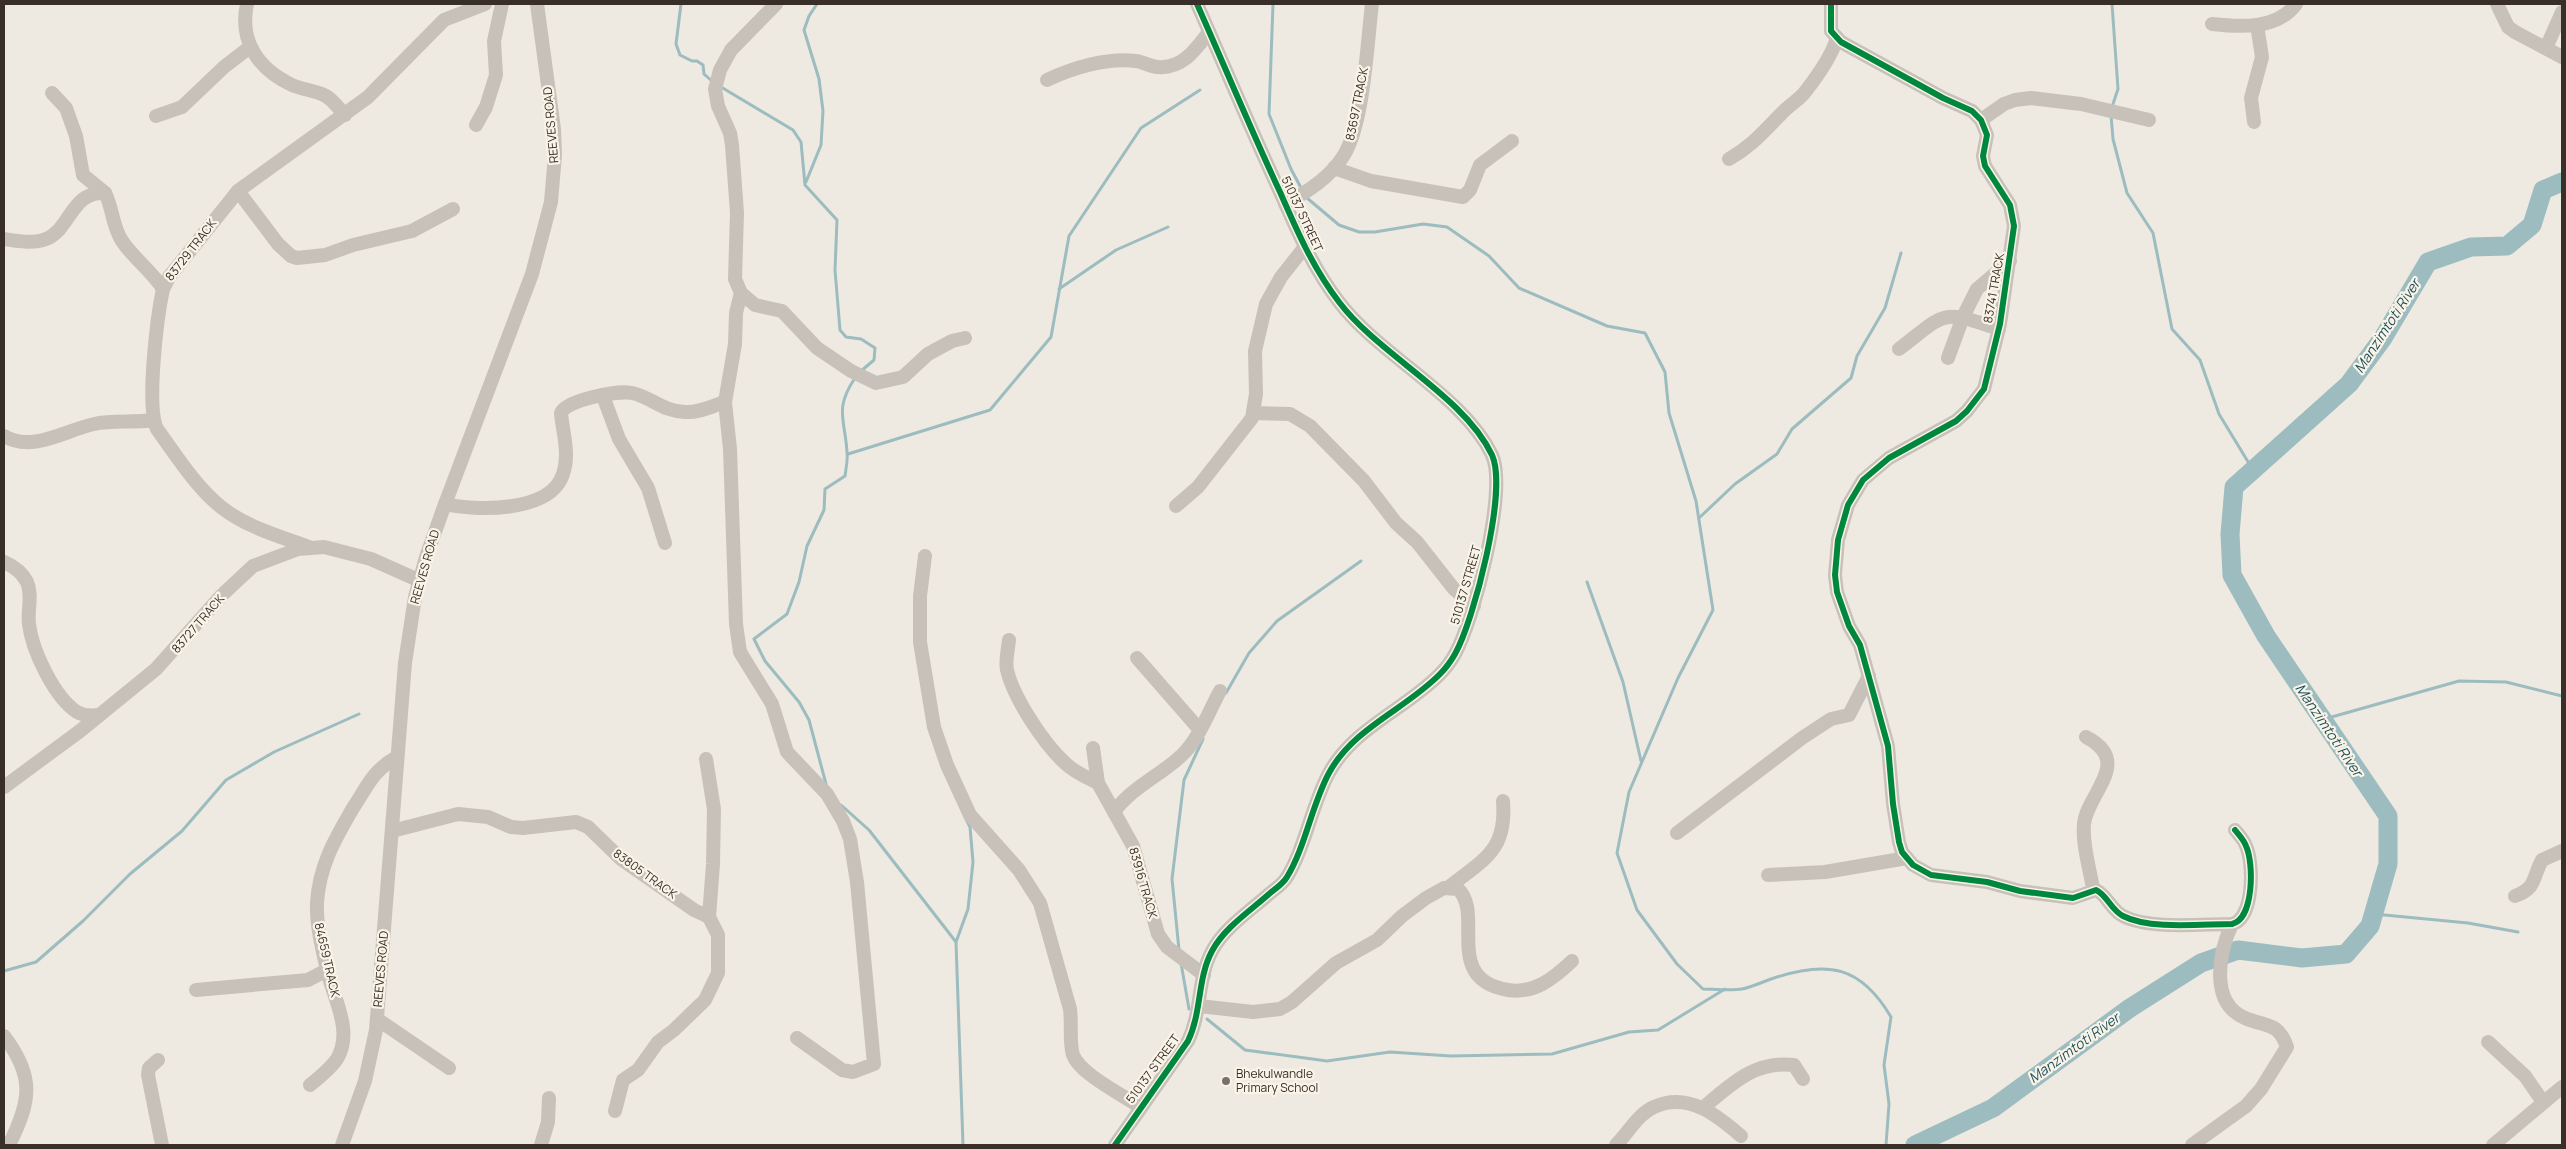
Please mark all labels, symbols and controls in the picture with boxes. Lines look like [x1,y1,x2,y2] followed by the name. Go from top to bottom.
[1341,65,1372,142] street label: 83697 TRACK
[539,86,562,164] street label: REEVES ROAD
[1277,173,1328,255] street label: 510137 STREET
[161,215,221,284] street label: 83729 TRACK
[1979,251,2008,324] street label: 83741 TRACK
[2349,274,2425,376] water label: Manzimtoti River
[406,528,443,606] street label: REEVES ROAD
[1446,542,1485,626] street label: 510137 STREET
[167,590,228,657] street label: 83727 TRACK
[2291,680,2369,781] water label: Manzimtoti River
[610,845,681,903] street label: 83805 TRACK
[1125,845,1162,921] street label: 83916 TRACK
[311,921,345,1000] street label: 84659 TRACK
[369,930,392,1008] street label: REEVES ROAD
[2024,1007,2124,1087] water label: Manzimtoti River
[1122,1030,1184,1107] street label: 510137 STREET
[1236,1065,1318,1096] place label: Bhekulwandle Primary School
[1220,1075,1232,1087] marker: Bhekulwandle Primary School

